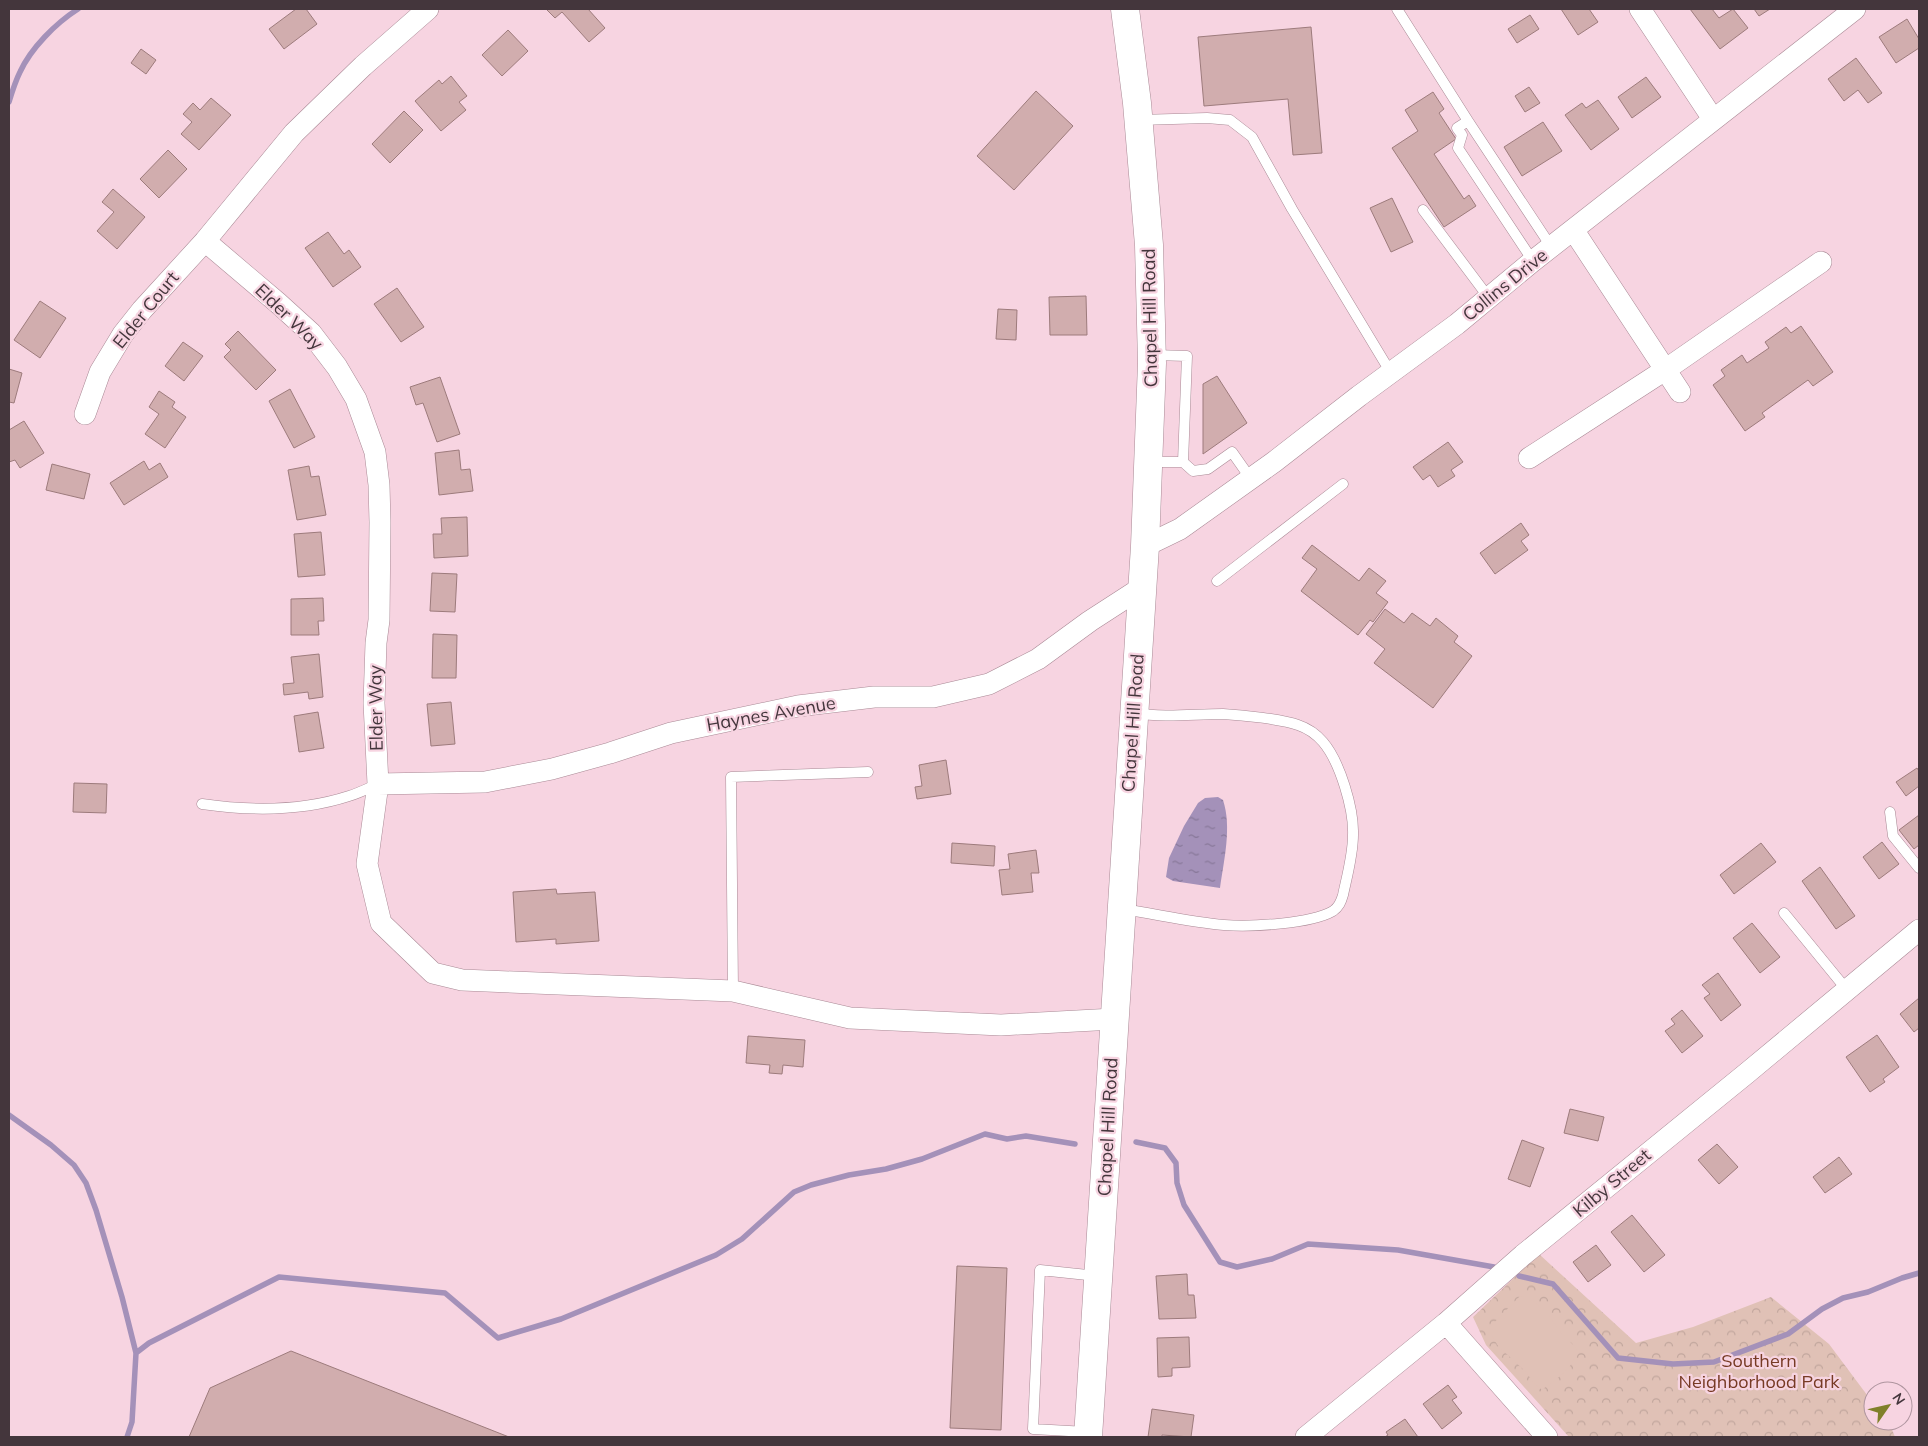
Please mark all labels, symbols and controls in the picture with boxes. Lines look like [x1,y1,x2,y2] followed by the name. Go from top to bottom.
[1458,243,1552,326] street label: Collins Drive
[1137,248,1162,388] street label: Chapel Hill Road
[108,267,184,353] street label: Elder Court
[250,279,329,355] street label: Elder Way
[1116,653,1149,793] street label: Chapel Hill Road
[363,664,388,751] street label: Elder Way
[705,691,837,736] street label: Haynes Avenue
[1092,1057,1123,1197] street label: Chapel Hill Road
[1568,1143,1655,1222] street label: Kilby Street
[1678,1349,1840,1393] park label: Southern Neighborhood Park
[1863,1381,1913,1431] north arrow
[1888,1389,1909,1408] text: N

